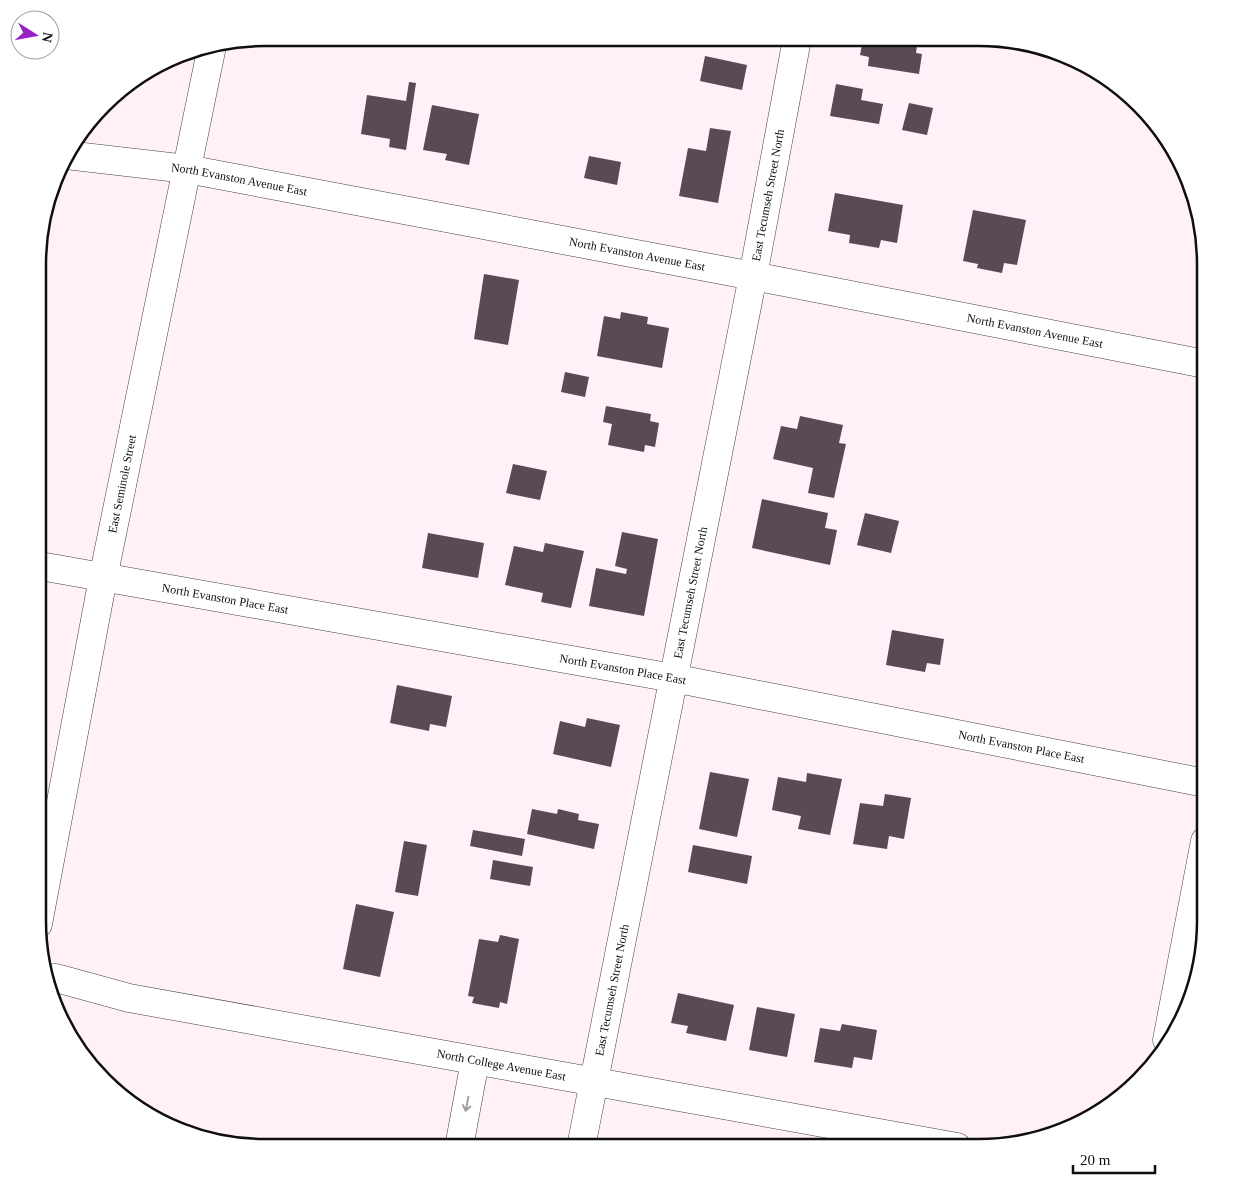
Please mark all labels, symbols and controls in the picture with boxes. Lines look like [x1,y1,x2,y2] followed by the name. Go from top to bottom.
[10,10,60,60] north arrow
[39,31,56,44] text: N
[749,128,787,262] street label: East Tecumseh Street North
[170,160,309,199] street label: North Evanston Avenue East
[568,234,707,274] street label: North Evanston Avenue East
[966,311,1105,351] street label: North Evanston Avenue East
[105,433,139,534] street label: East Seminole Street
[671,526,710,660] street label: East Tecumseh Street North
[161,581,290,617] street label: North Evanston Place East
[559,651,688,688] street label: North Evanston Place East
[957,727,1086,766] street label: North Evanston Place East
[592,923,632,1057] street label: East Tecumseh Street North
[436,1047,568,1084] street label: North College Avenue East
[462,1096,471,1112] one-way arrow
[1073,1142,1156,1174] scale bar
[1080,1152,1111,1168] text: 20 m

